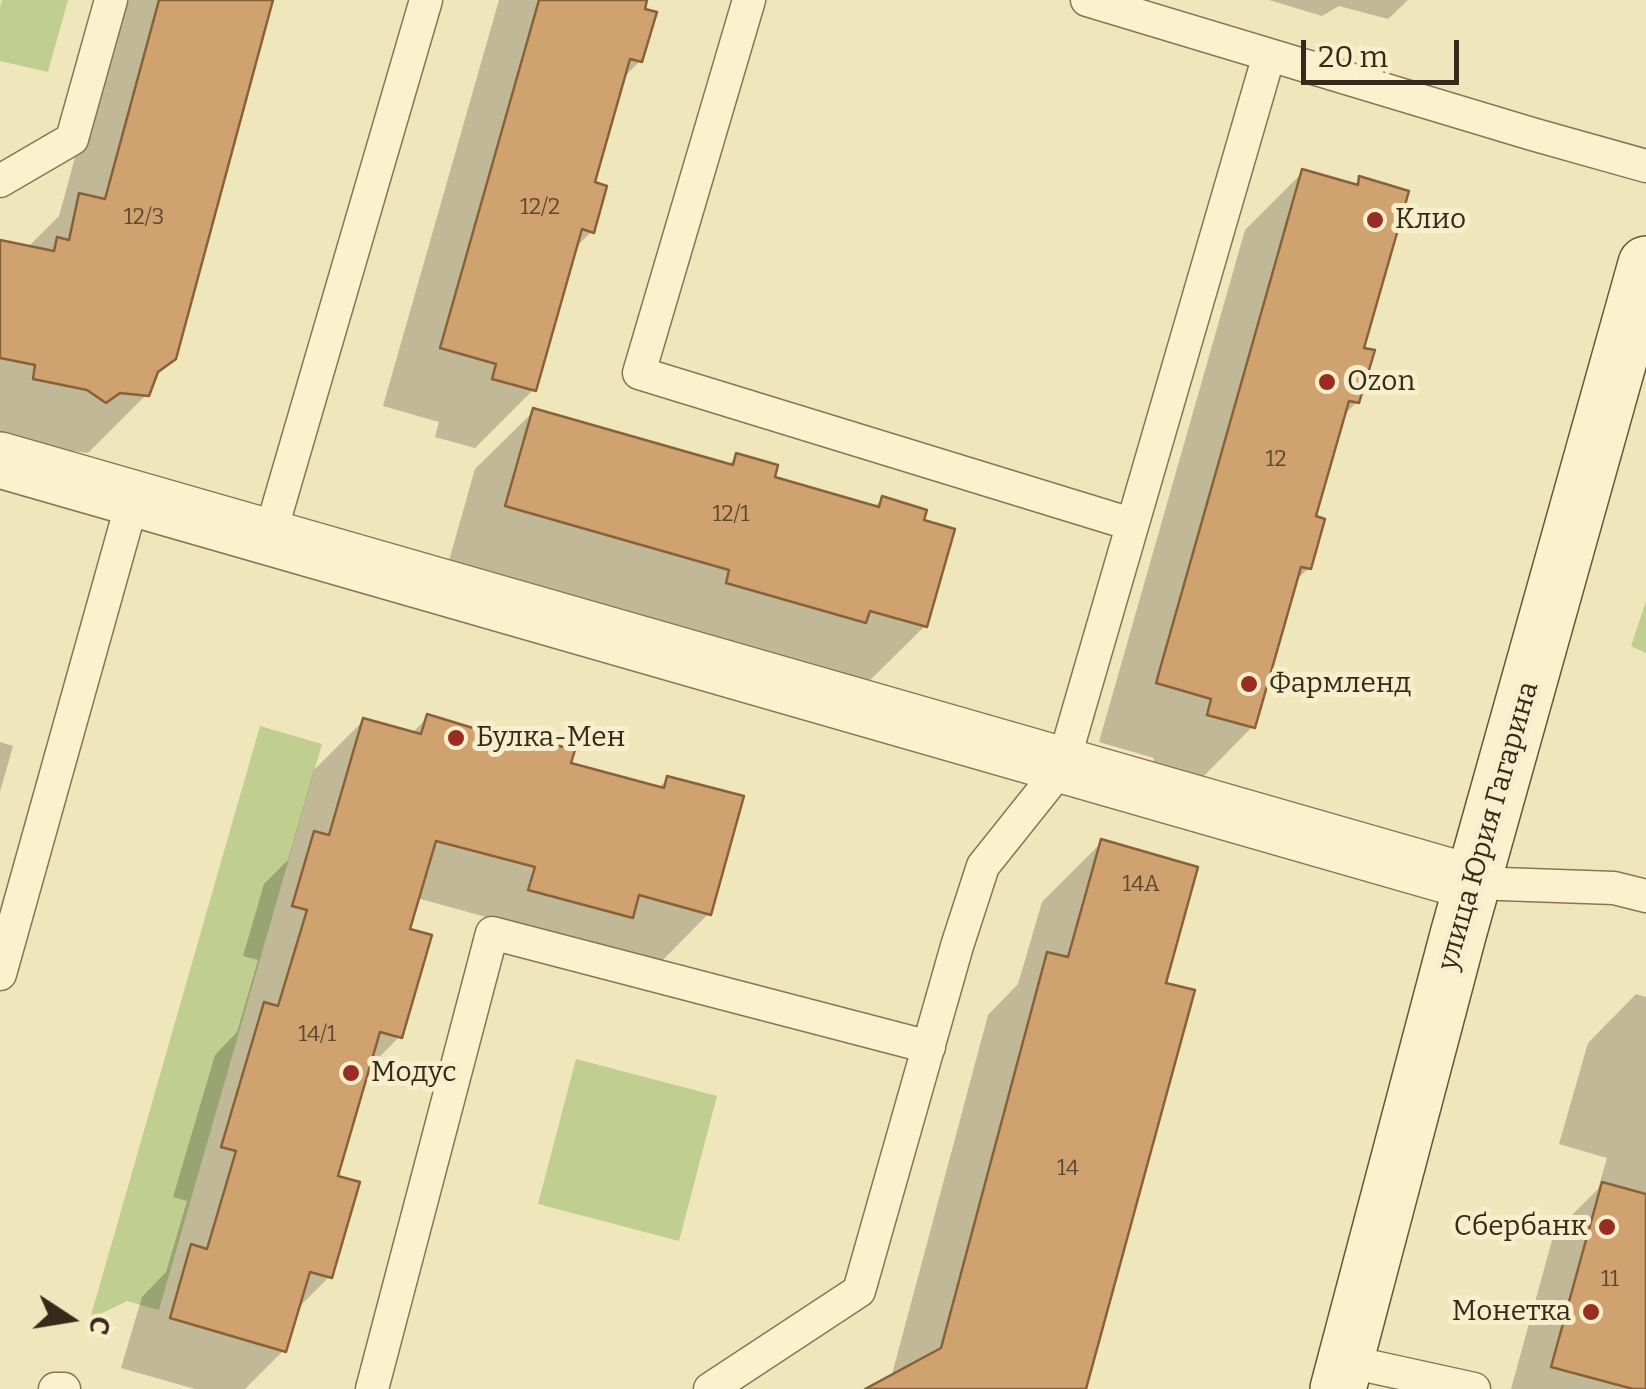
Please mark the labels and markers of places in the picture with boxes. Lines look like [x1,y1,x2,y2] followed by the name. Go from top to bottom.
[1395,203,1466,237] place label: Клио
[1364,209,1386,231] marker: Клио
[1347,365,1415,399] place label: Ozon
[1316,371,1338,393] marker: Ozon
[1269,667,1411,701] place label: Фармленд
[1238,673,1260,695] marker: Фармленд
[476,721,625,755] place label: Булка-Мен
[445,727,467,749] marker: Булка-Мен
[371,1056,457,1090] place label: Модус
[340,1062,362,1084] marker: Модус
[1454,1210,1587,1244] place label: Сбербанк
[1596,1216,1618,1238] marker: Сбербанк
[1452,1295,1571,1329] place label: Монетка
[1580,1301,1602,1323] marker: Монетка

